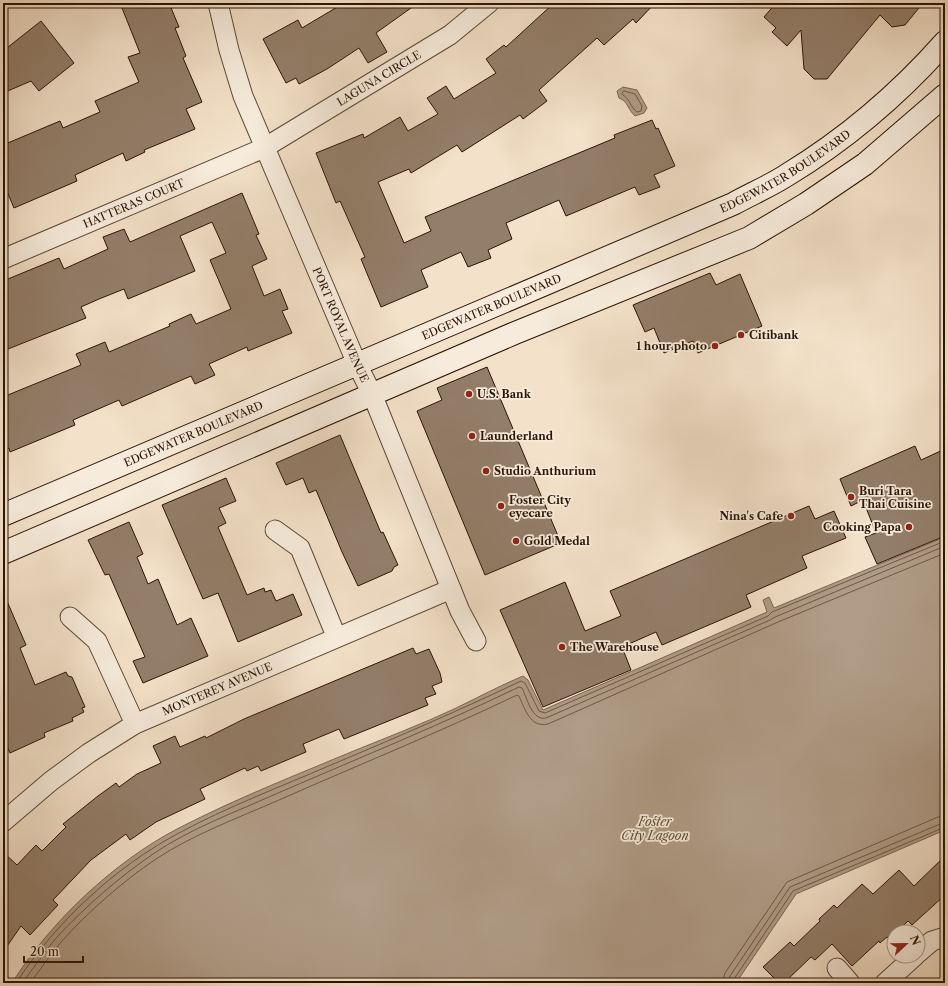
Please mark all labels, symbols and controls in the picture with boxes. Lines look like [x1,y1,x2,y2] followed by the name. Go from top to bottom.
[334,47,424,109] street label: LAGUNA CIRCLE
[718,127,853,216] street label: EDGEWATER BOULEVARD
[81,175,187,231] street label: HATTERAS COURT
[310,265,372,385] street label: PORT ROYAL AVENUE
[420,271,563,343] street label: EDGEWATER BOULEVARD
[749,328,799,342] place label: Citibank
[736,330,746,340] marker: Citibank
[636,339,707,353] place label: 1 hour photo
[710,341,720,351] marker: 1 hour photo
[477,387,532,401] place label: U.S. Bank
[464,389,474,399] marker: U.S. Bank
[122,398,265,470] street label: EDGEWATER BOULEVARD
[480,429,554,443] place label: Launderland
[467,431,477,441] marker: Launderland
[494,464,596,478] place label: Studio Anthurium
[481,466,491,476] marker: Studio Anthurium
[859,484,932,511] place label: Buri Tara Thai Cuisine
[846,492,856,502] marker: Buri Tara Thai Cuisine
[509,493,571,520] place label: Foster City eyecare
[496,501,506,511] marker: Foster City eyecare
[719,509,783,523] place label: Nina's Cafe
[786,511,796,521] marker: Nina's Cafe
[823,520,902,534] place label: Cooking Papa
[904,522,914,532] marker: Cooking Papa
[524,534,590,548] place label: Gold Medal
[511,536,521,546] marker: Gold Medal
[570,640,659,654] place label: The Warehouse
[557,642,567,652] marker: The Warehouse
[160,659,275,719] street label: MONTEREY AVENUE
[621,814,689,843] water label: Foster City Lagoon
[886,924,926,964] north arrow
[907,933,924,948] text: N
[24,938,83,964] scale bar
[30,944,59,959] text: 20 m

